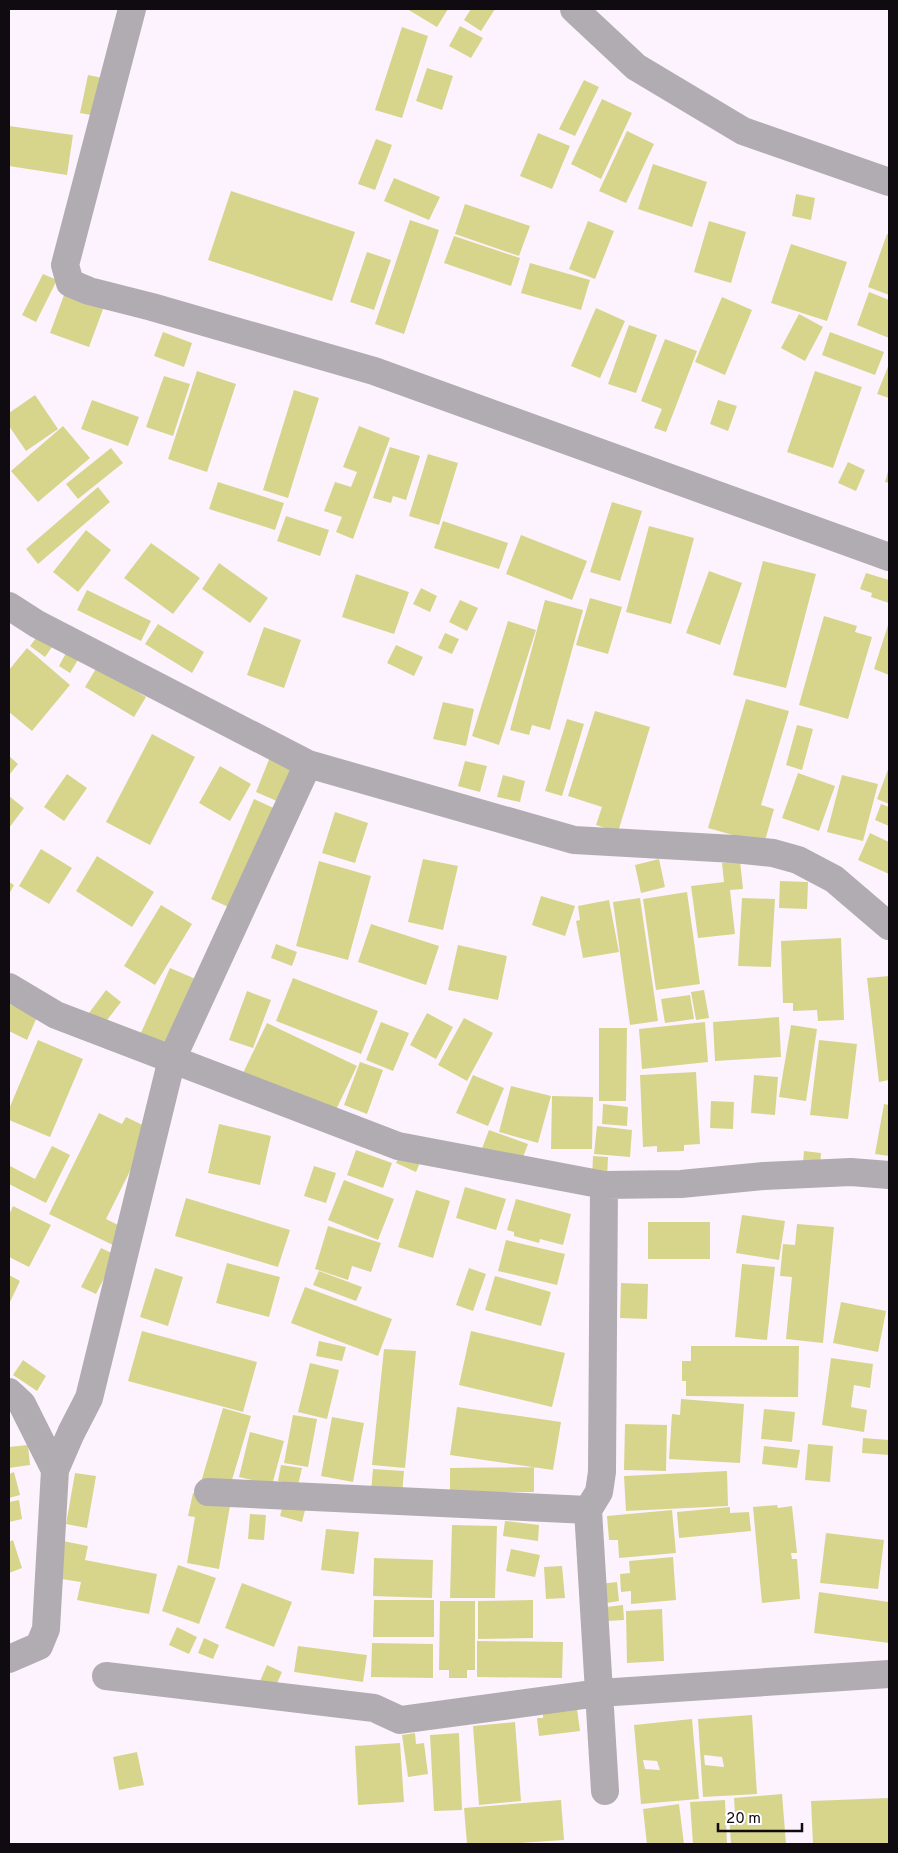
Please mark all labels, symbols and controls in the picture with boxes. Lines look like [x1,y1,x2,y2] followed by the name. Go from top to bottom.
[718,1800,802,1832] scale bar
[726,1810,761,1829] text: 20 m

